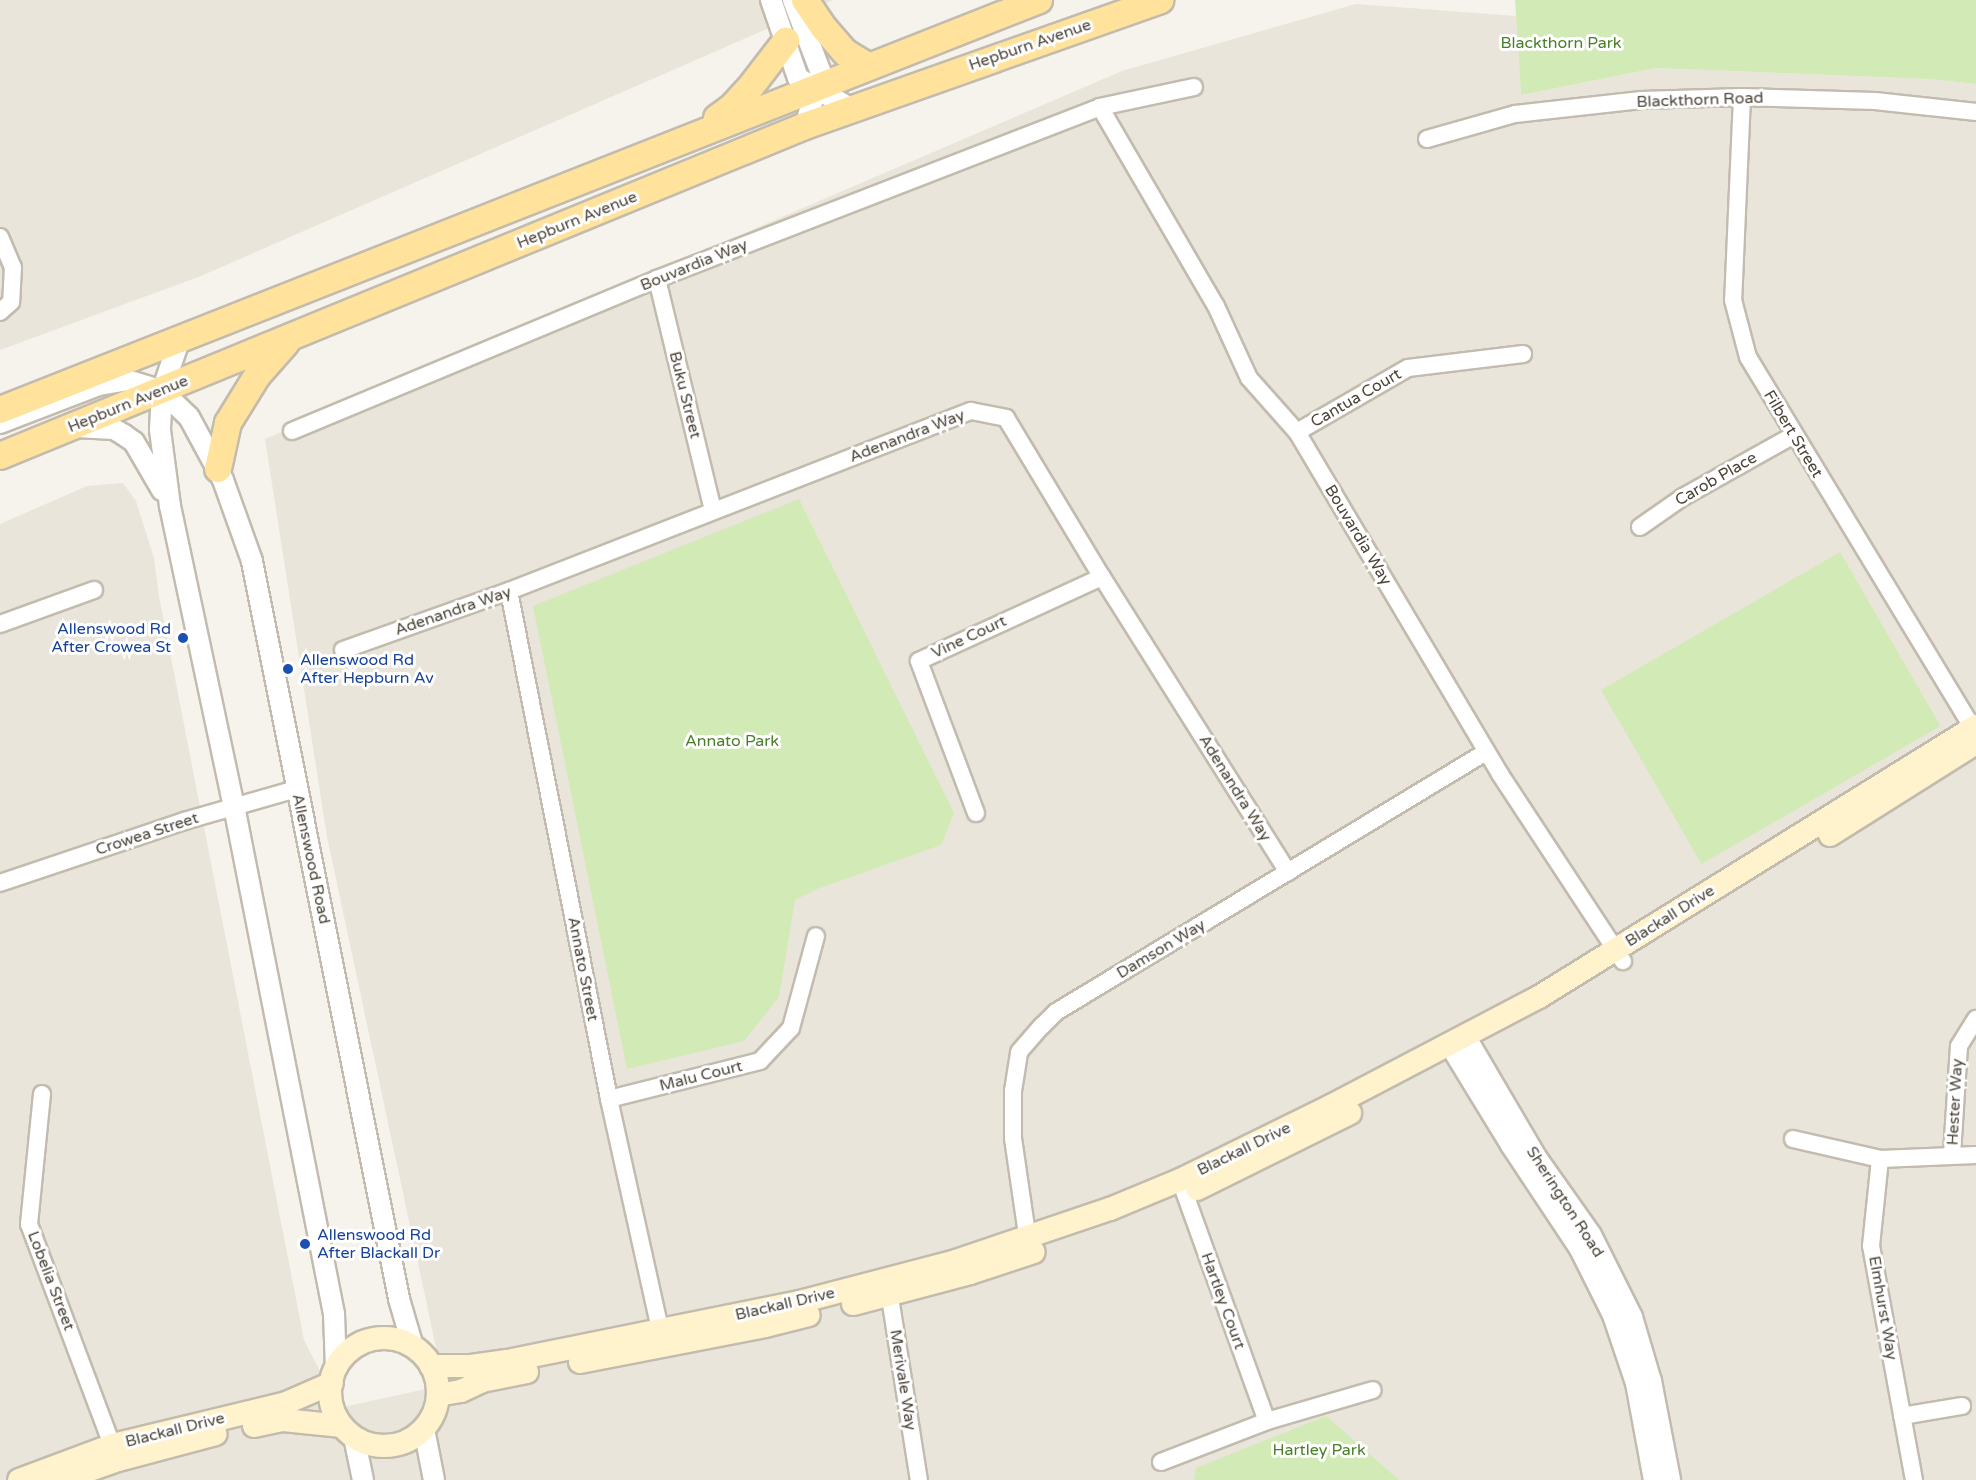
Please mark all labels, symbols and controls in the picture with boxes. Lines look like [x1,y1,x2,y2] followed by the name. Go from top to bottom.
[966,15,1094,75] street label: Hepburn Avenue
[1501,33,1621,53] park label: Blackthorn Park
[1636,88,1764,112] street label: Blackthorn Road
[514,187,640,253] street label: Hepburn Avenue
[638,235,750,295] street label: Bouvardia Way
[665,349,705,441] street label: Buku Street
[1307,364,1405,432] street label: Cantua Court
[65,371,191,437] street label: Hepburn Avenue
[1759,387,1827,481] street label: Filbert Street
[847,405,967,467] street label: Adenandra Way
[1672,448,1760,510] street label: Carob Place
[1320,481,1396,589] street label: Bouvardia Way
[392,582,514,640] street label: Adenandra Way
[928,611,1010,663] street label: Vine Court
[51,619,171,657] place label: Allenswood Rd After Crowea St
[176,631,190,645] marker: Allenswood Rd After Crowea St
[300,650,434,688] place label: Allenswood Rd After Hepburn Av
[281,662,295,676] marker: Allenswood Rd After Hepburn Av
[685,731,779,751] park label: Annato Park
[1195,731,1275,845] street label: Adenandra Way
[288,792,334,926] street label: Allenswood Road
[93,808,201,860] street label: Crowea Street
[1622,881,1718,951] street label: Blackall Drive
[563,915,603,1023] street label: Annato Street
[1113,915,1209,983] street label: Damson Way
[657,1056,745,1096] street label: Malu Court
[1943,1058,1967,1146] street label: Hester Way
[1194,1118,1294,1180] street label: Blackall Drive
[1522,1143,1608,1261] street label: Sherington Road
[317,1225,440,1263] place label: Allenswood Rd After Blackall Dr
[23,1229,79,1333] street label: Lobelia Street
[298,1237,312,1251] marker: Allenswood Rd After Blackall Dr
[1197,1250,1249,1352] street label: Hartley Court
[1864,1254,1902,1362] street label: Elmhurst Way
[733,1283,837,1325] street label: Blackall Drive
[886,1328,920,1432] street label: Merivale Way
[123,1408,227,1452] street label: Blackall Drive
[1272,1440,1366,1460] park label: Hartley Park

